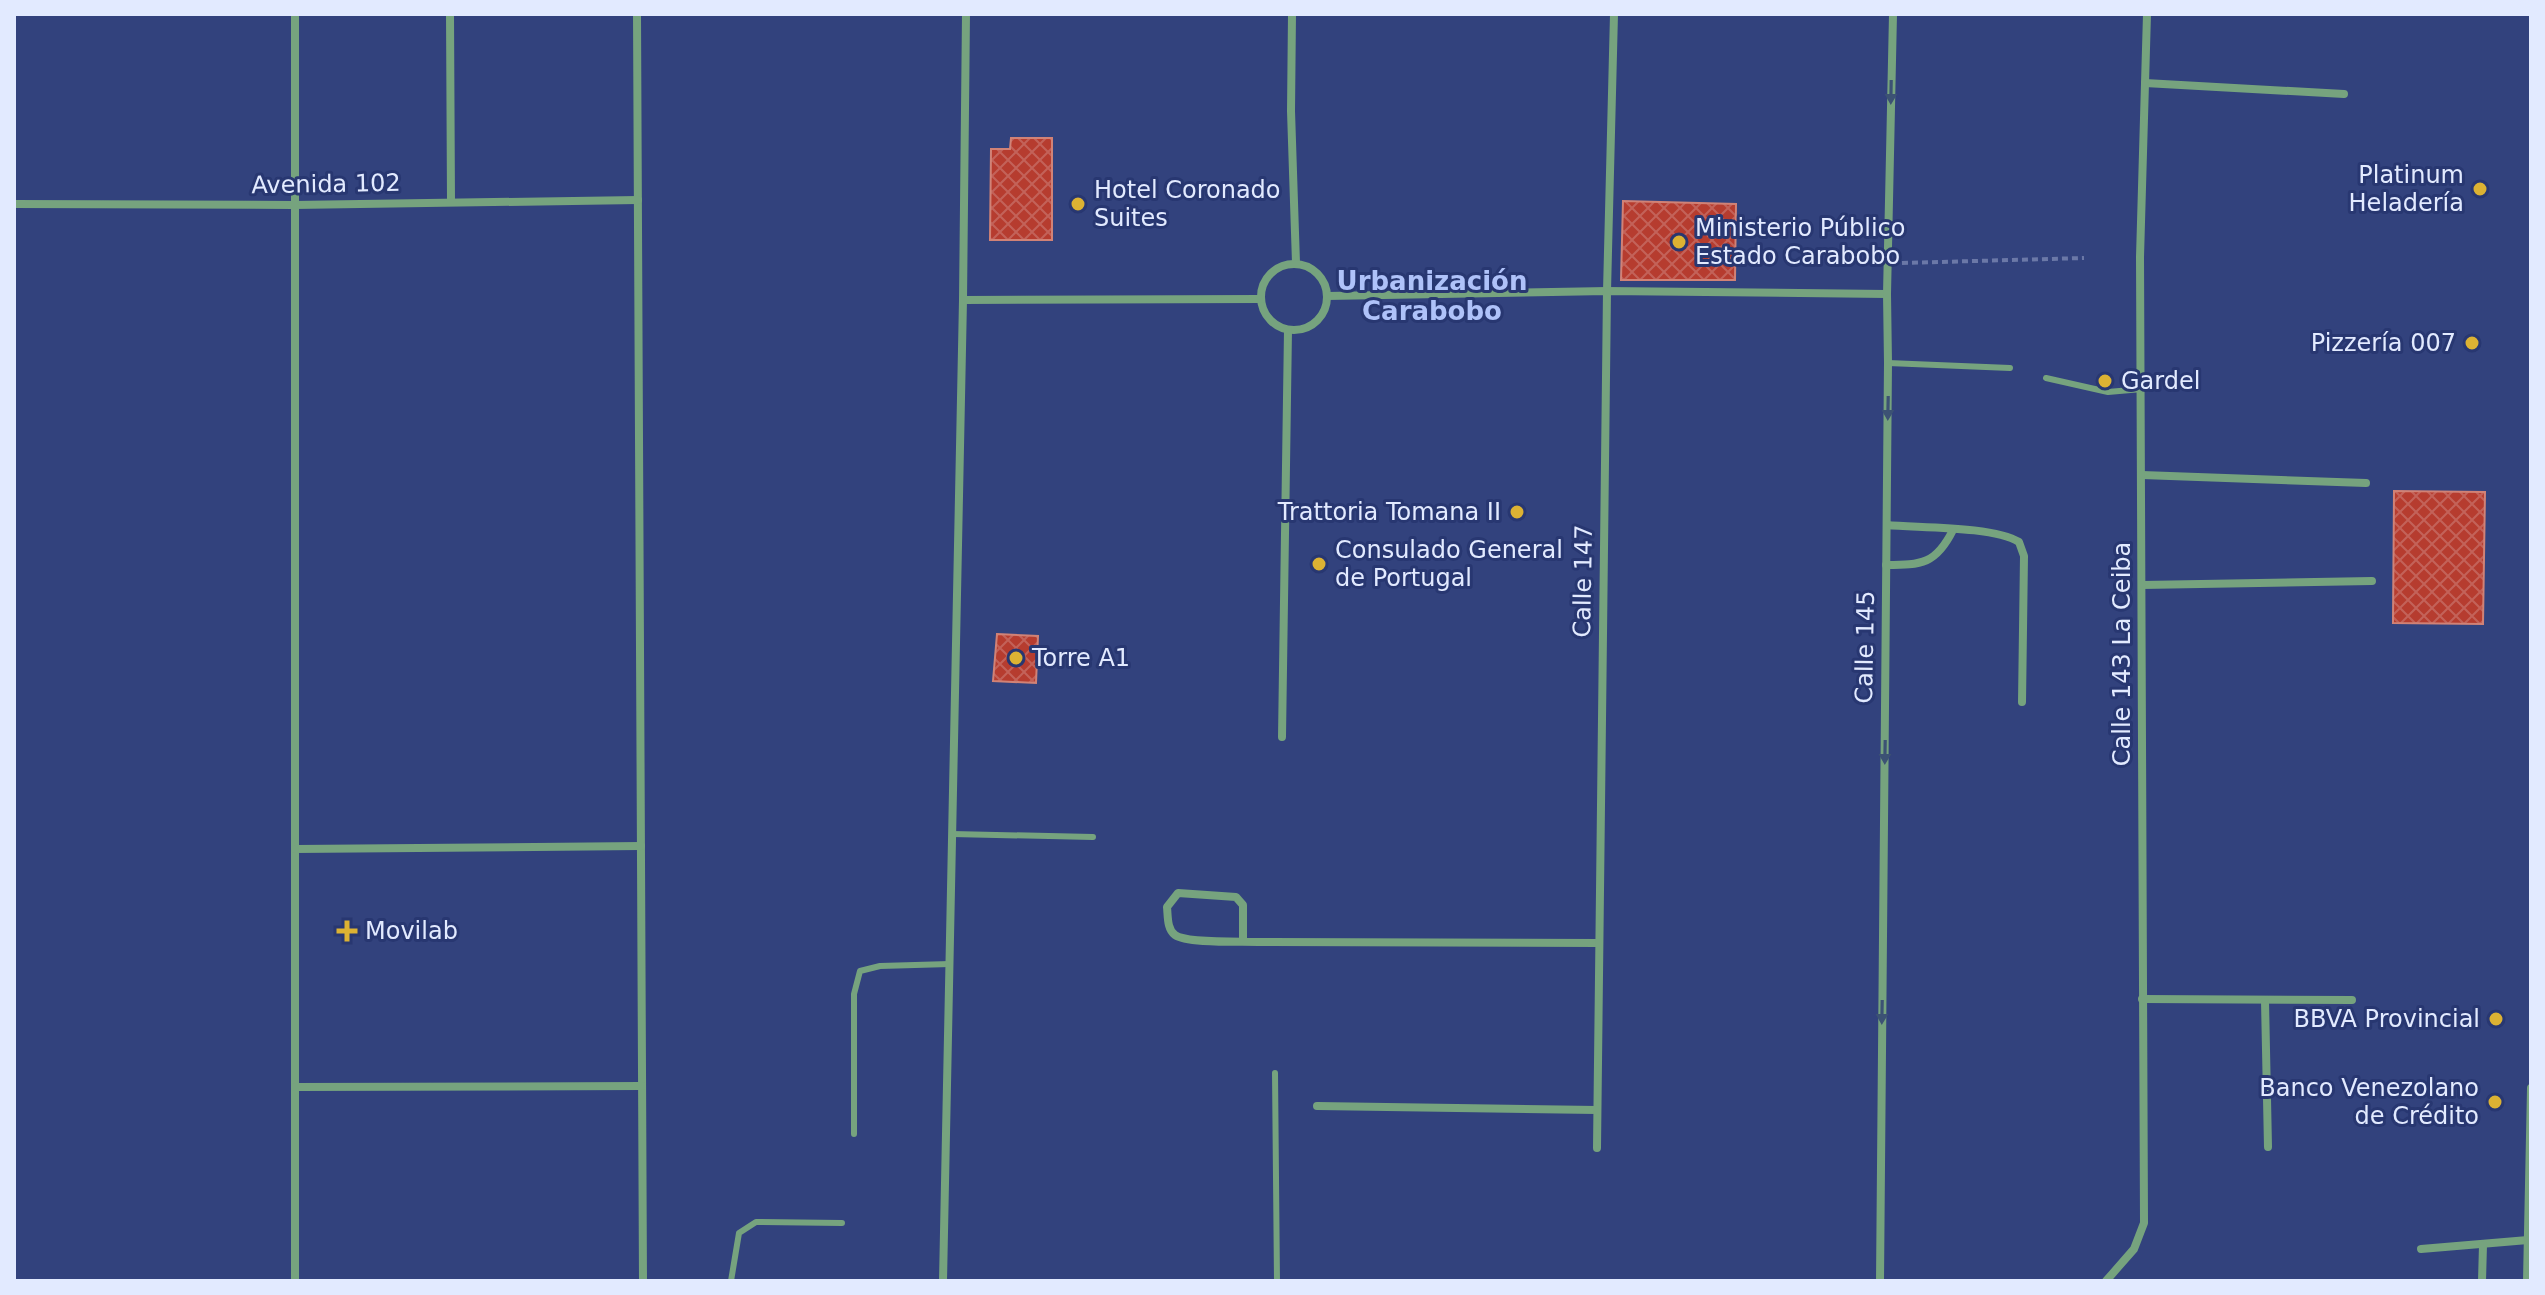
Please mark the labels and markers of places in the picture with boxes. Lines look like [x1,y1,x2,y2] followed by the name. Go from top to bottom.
[2349,161,2464,217] place label: Platinum Heladería
[1094,176,1281,232] place label: Hotel Coronado Suites
[2471,180,2489,198] marker: Platinum Heladería
[1069,195,1087,213] marker: Hotel Coronado Suites
[1695,214,1906,270] place label: Ministerio Público Estado Carabobo
[1670,233,1688,251] marker: Ministerio Público Estado Carabobo
[2311,329,2456,357] place label: Pizzería 007
[2463,334,2481,352] marker: Pizzería 007
[2121,367,2200,395] place label: Gardel
[2096,372,2114,390] marker: Gardel
[1277,498,1501,526] place label: Trattoria Tomana II
[1508,503,1526,521] marker: Trattoria Tomana II
[1335,536,1563,592] place label: Consulado General de Portugal
[1310,555,1328,573] marker: Consulado General de Portugal
[1031,644,1130,672] place label: Torre A1
[1007,649,1025,667] marker: Torre A1
[365,917,458,945] place label: Movilab
[336,920,358,942] marker: Movilab
[2293,1005,2480,1033] place label: BBVA Provincial
[2487,1010,2505,1028] marker: BBVA Provincial
[2259,1074,2479,1130] place label: Banco Venezolano de Crédito
[2486,1093,2504,1111] marker: Banco Venezolano de Crédito

